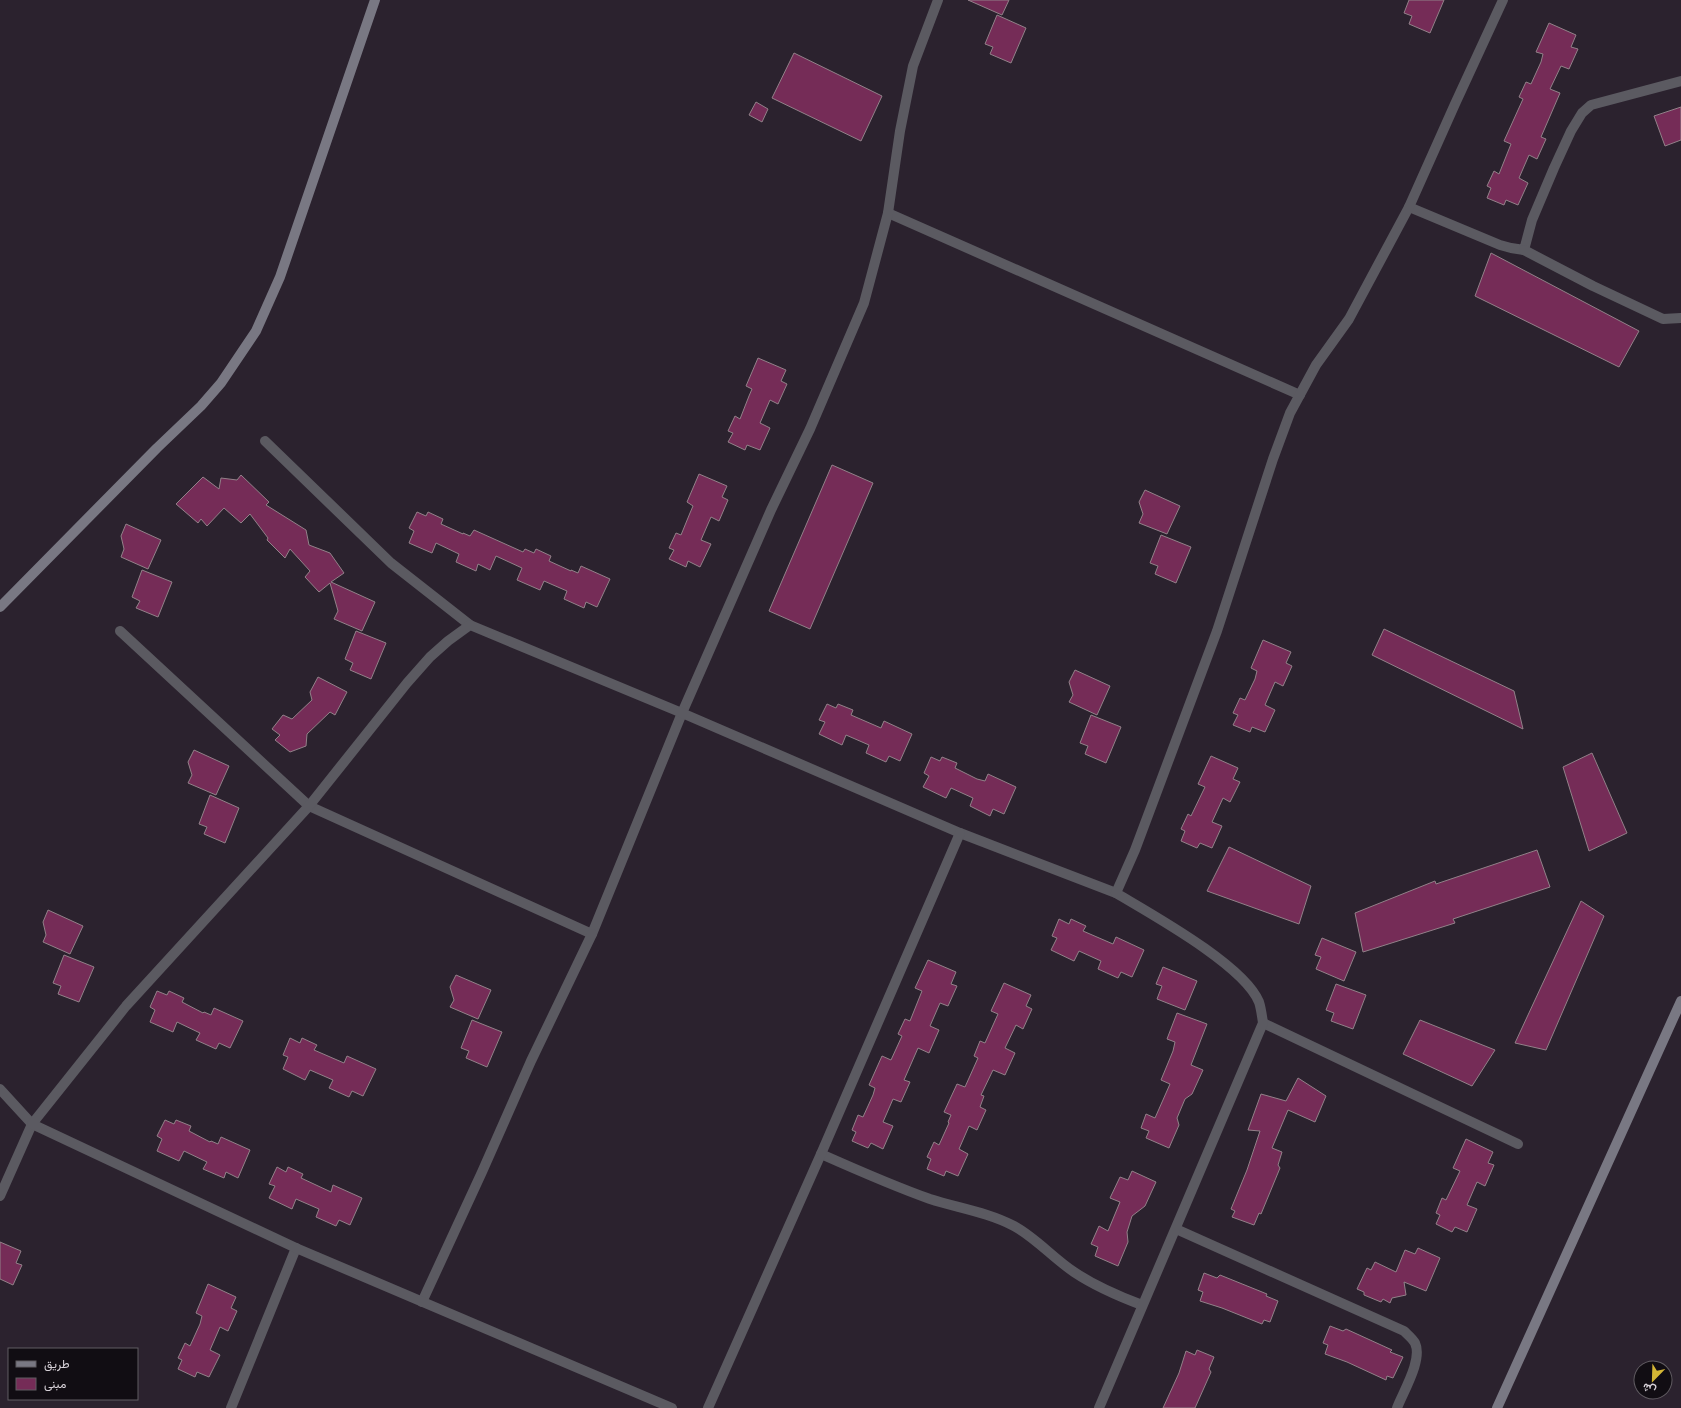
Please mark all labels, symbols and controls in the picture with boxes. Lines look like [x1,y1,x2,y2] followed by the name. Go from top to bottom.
[8,1348,138,1400] legend
[44,1356,70,1372] text: طريق
[1633,1360,1673,1400] north arrow
[44,1376,66,1392] text: مبنى
[1640,1380,1658,1398] text: ش

